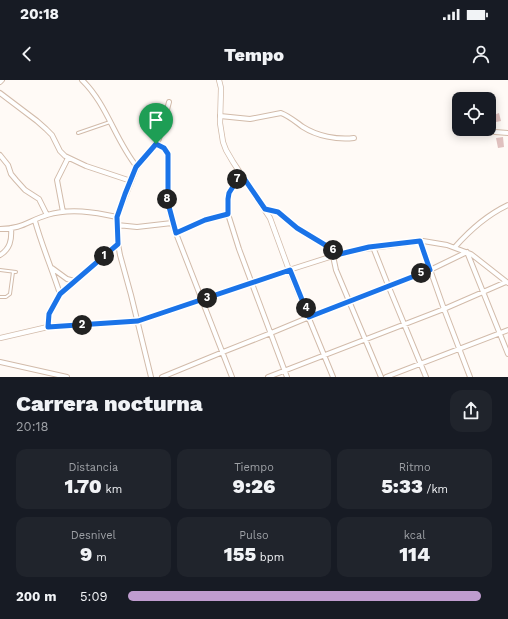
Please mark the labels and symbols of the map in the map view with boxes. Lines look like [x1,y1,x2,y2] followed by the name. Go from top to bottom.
[139,103,173,144] pin
[227,169,247,189] pin: 7
[157,189,177,209] pin: 8
[323,240,343,260] pin: 6
[94,246,114,266] pin: 1
[411,263,431,283] pin: 5
[197,288,217,308] pin: 3
[296,298,316,318] pin: 4
[72,315,92,335] pin: 2

